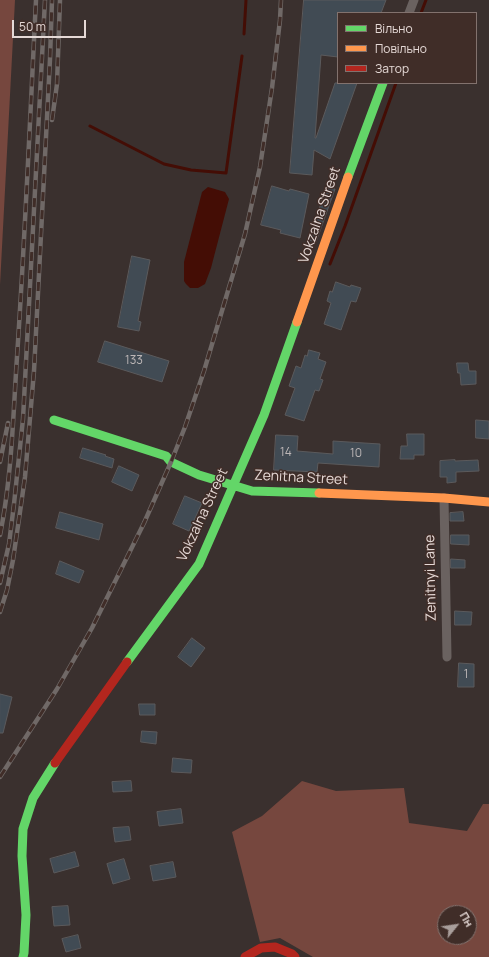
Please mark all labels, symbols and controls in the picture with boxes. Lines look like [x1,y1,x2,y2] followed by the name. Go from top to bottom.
[14,12,88,38] scale bar
[337,12,477,84] legend
[19,18,46,35] text: 50 m
[375,20,413,37] text: Вільно
[375,40,427,57] text: Повільно
[375,60,409,77] text: Затор
[296,165,344,265] street label: Vokzalna Street
[125,354,143,368] house number: 133
[280,446,292,460] house number: 14
[350,447,362,461] house number: 10
[174,466,232,564] street label: Vokzalna Street
[254,467,348,489] street label: Zenitna Street
[422,535,440,621] street label: Zenitnyi Lane
[464,668,468,682] house number: 1
[437,905,477,945] north arrow
[457,909,477,929] text: Пн

